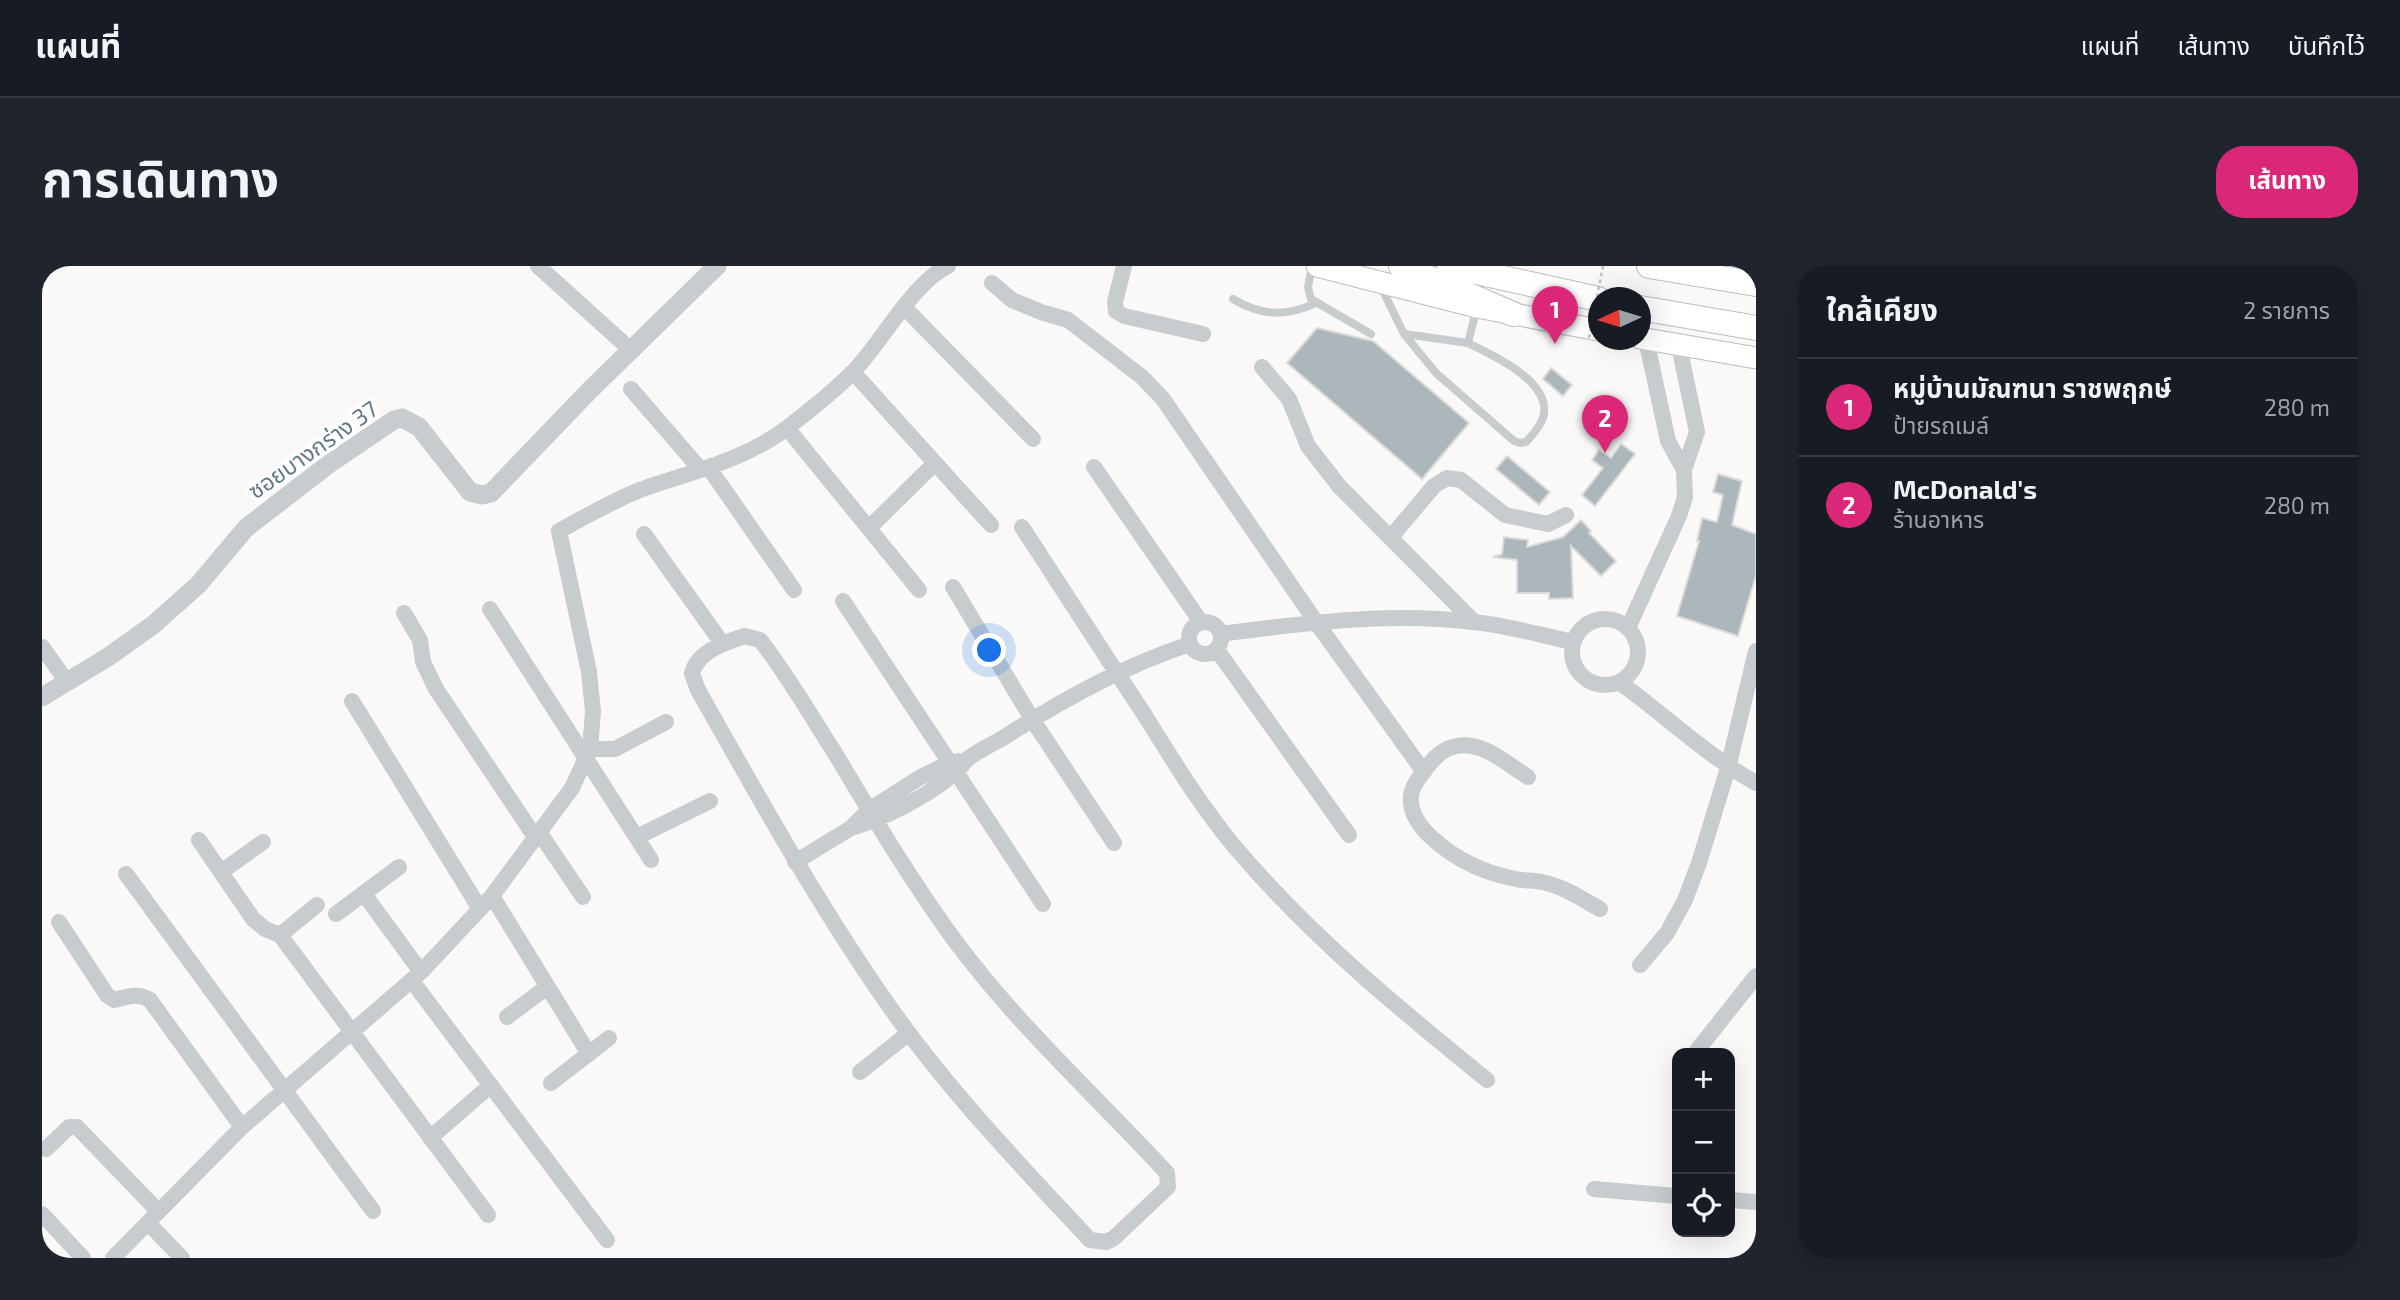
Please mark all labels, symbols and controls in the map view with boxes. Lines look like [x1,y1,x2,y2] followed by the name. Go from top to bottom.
[35,25,121,65] text: แผนที่
[2081,31,2139,60] text: แผนที่
[2177,31,2250,60] text: เส้นทาง
[2288,31,2365,60] text: บันทึกไว้
[2216,146,2358,218] button: เส้นทาง
[42,148,279,207] text: การเดินทาง
[1532,286,1578,344] pin: 1
[1588,287,1651,350] north arrow
[1826,291,1938,327] text: ใกล้เคียง
[2243,296,2330,324] text: 2 รายการ
[1893,372,2172,403] text: หมู่บ้านมัณฑนา ราชพฤกษ์
[1844,393,1854,421] text: 1
[2264,393,2330,421] text: 280 m
[242,394,383,504] street label: ซอยบางกร่าง 37
[1582,395,1628,453] pin: 2
[1893,411,1989,439] text: ป้ายรถเมล์
[1893,473,2037,504] text: McDonald's
[1842,491,1856,519] text: 2
[2264,491,2330,519] text: 280 m
[1893,505,1984,533] text: ร้านอาหาร
[972,633,1006,667] your location
[1672,1048,1735,1237] map controls
[1672,1048,1735,1111] button: +
[1672,1111,1735,1174] button: −
[1672,1174,1735,1237] button: locate

